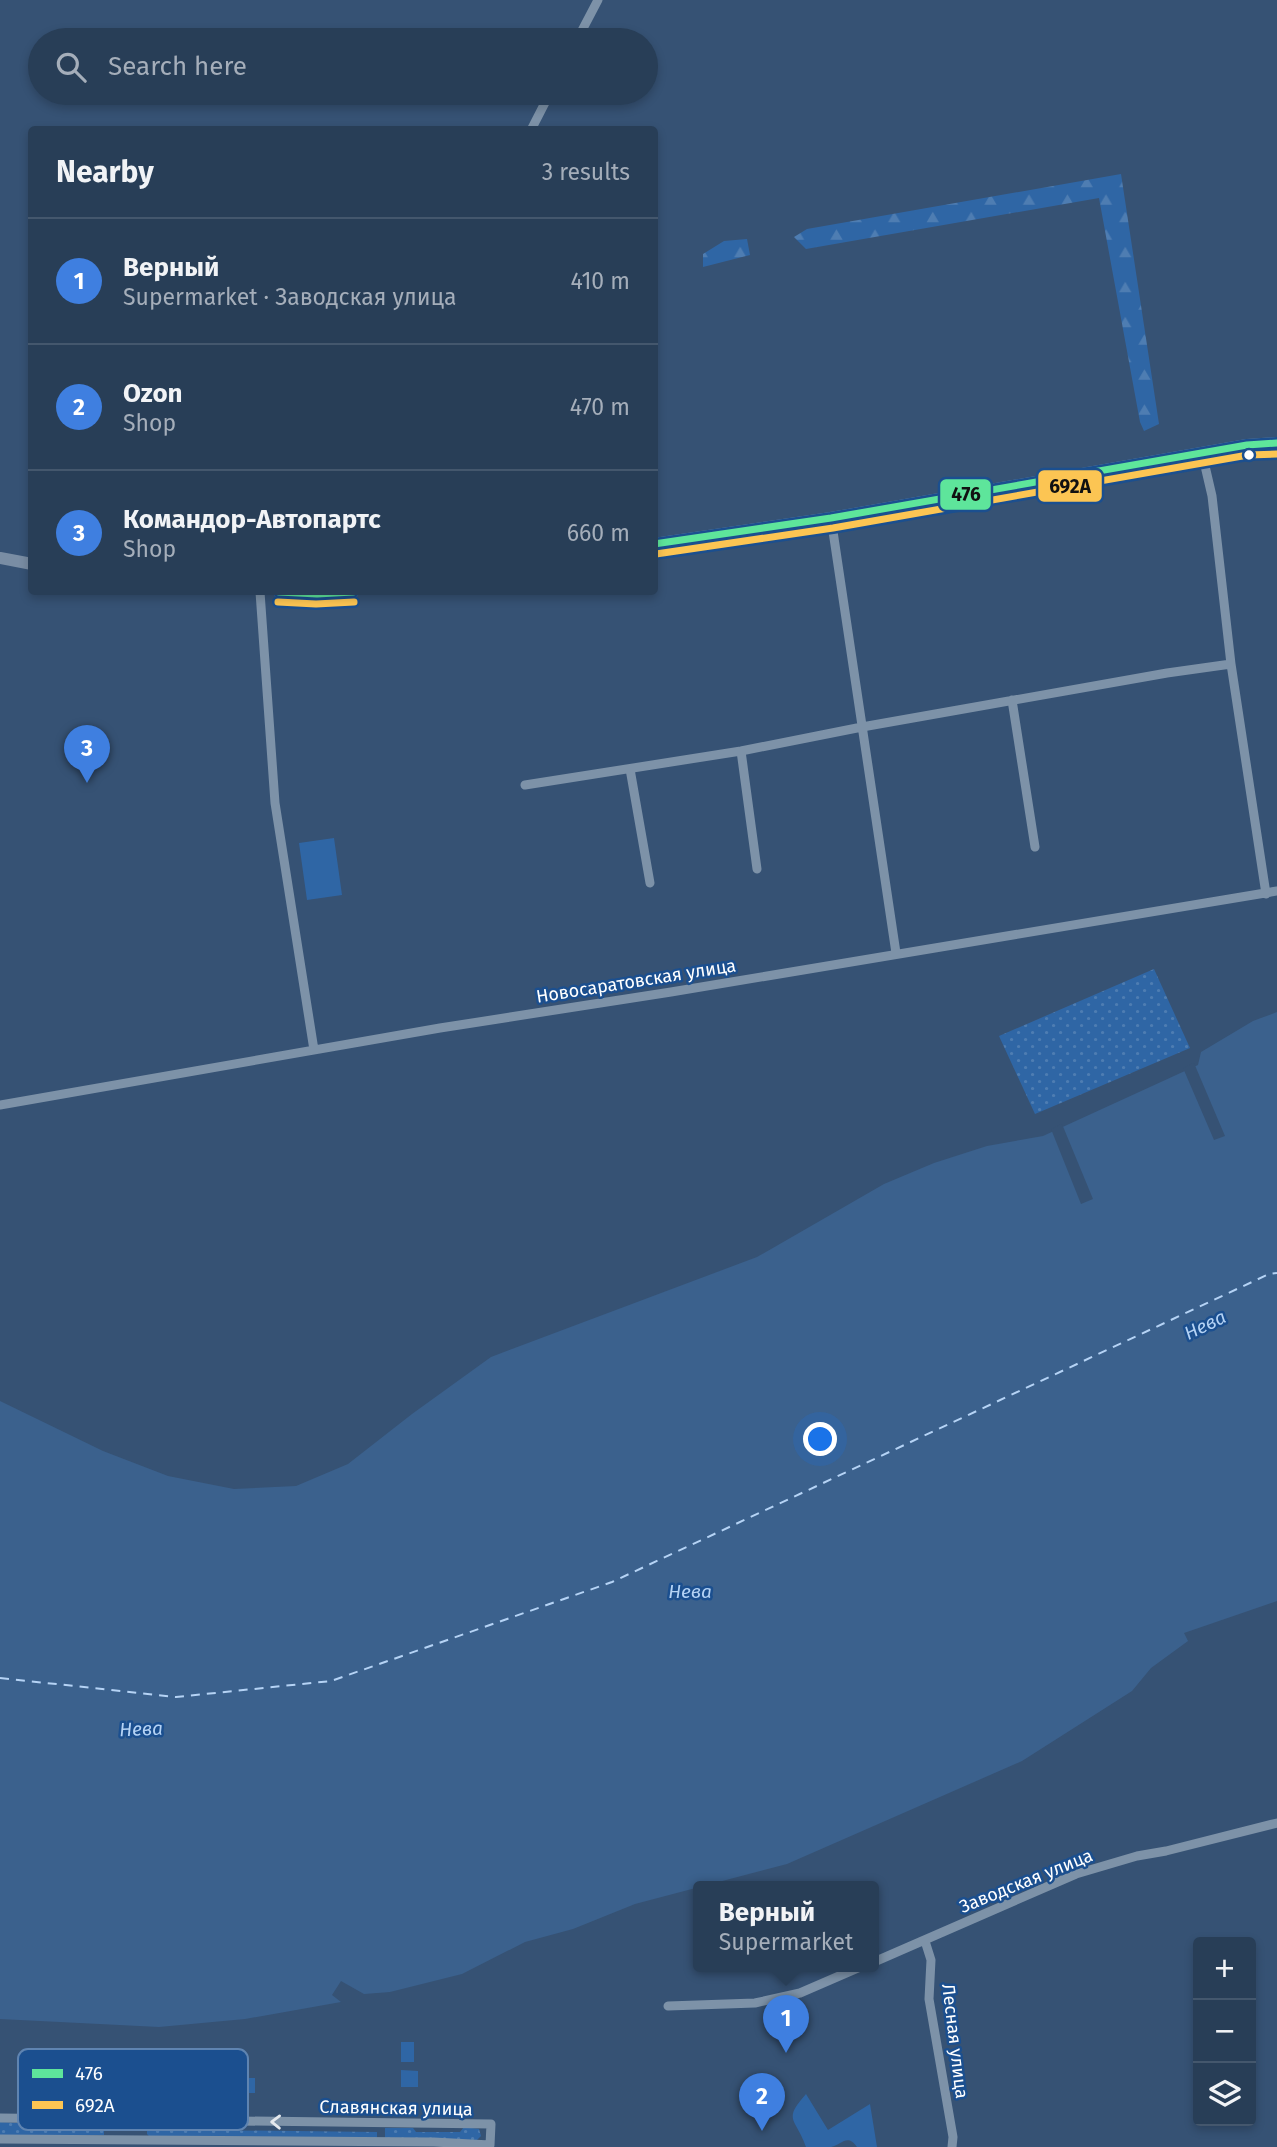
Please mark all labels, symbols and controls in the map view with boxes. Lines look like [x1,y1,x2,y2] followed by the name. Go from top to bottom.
[28,28,658,105] search box
[52,48,90,86] icon: search
[108,51,247,82] text: Search here
[56,154,154,190] text: Nearby
[542,158,630,186] text: 3 results
[123,252,219,283] text: Верный
[74,267,84,295] text: 1
[570,267,630,295] text: 410 m
[123,283,457,311] text: Supermarket · Заводская улица
[123,378,183,409] text: Ozon
[73,393,85,421] text: 2
[570,393,630,421] text: 470 m
[123,409,176,437] text: Shop
[1242,448,1256,462] unlabelled marker
[1037,469,1103,503] line badge: 692А
[1049,475,1092,498] text: 692А
[939,478,992,511] line badge: 476
[951,483,981,506] text: 476
[123,504,381,535] text: Командор-Автопартс
[73,519,85,547] text: 3
[567,519,630,547] text: 660 m
[123,535,176,563] text: Shop
[64,725,110,783] pin: 3
[534,954,738,1008] street label: Новосаратовская улица
[1180,1305,1230,1345] water label: Нева
[803,1422,837,1456] your location
[668,1580,712,1603] water label: Нева
[119,1717,163,1741] water label: Нева
[956,1844,1096,1918] street label: Заводская улица
[693,1881,879,1972] popup
[719,1897,815,1928] text: Верный
[719,1928,853,1956] text: Supermarket
[1193,1937,1256,2126] map controls
[1193,1937,1256,2000] button: +
[937,1982,973,2100] street label: Лесная улица
[763,1995,809,2053] pin: 1
[1193,2000,1256,2063] button: −
[18,2049,248,2130] legend
[75,2062,103,2085] text: 476
[1193,2063,1256,2126] button: layers
[739,2073,785,2131] pin: 2
[75,2094,115,2117] text: 692А
[319,2096,473,2120] street label: Славянская улица
[270,2114,280,2130] one-way arrow

